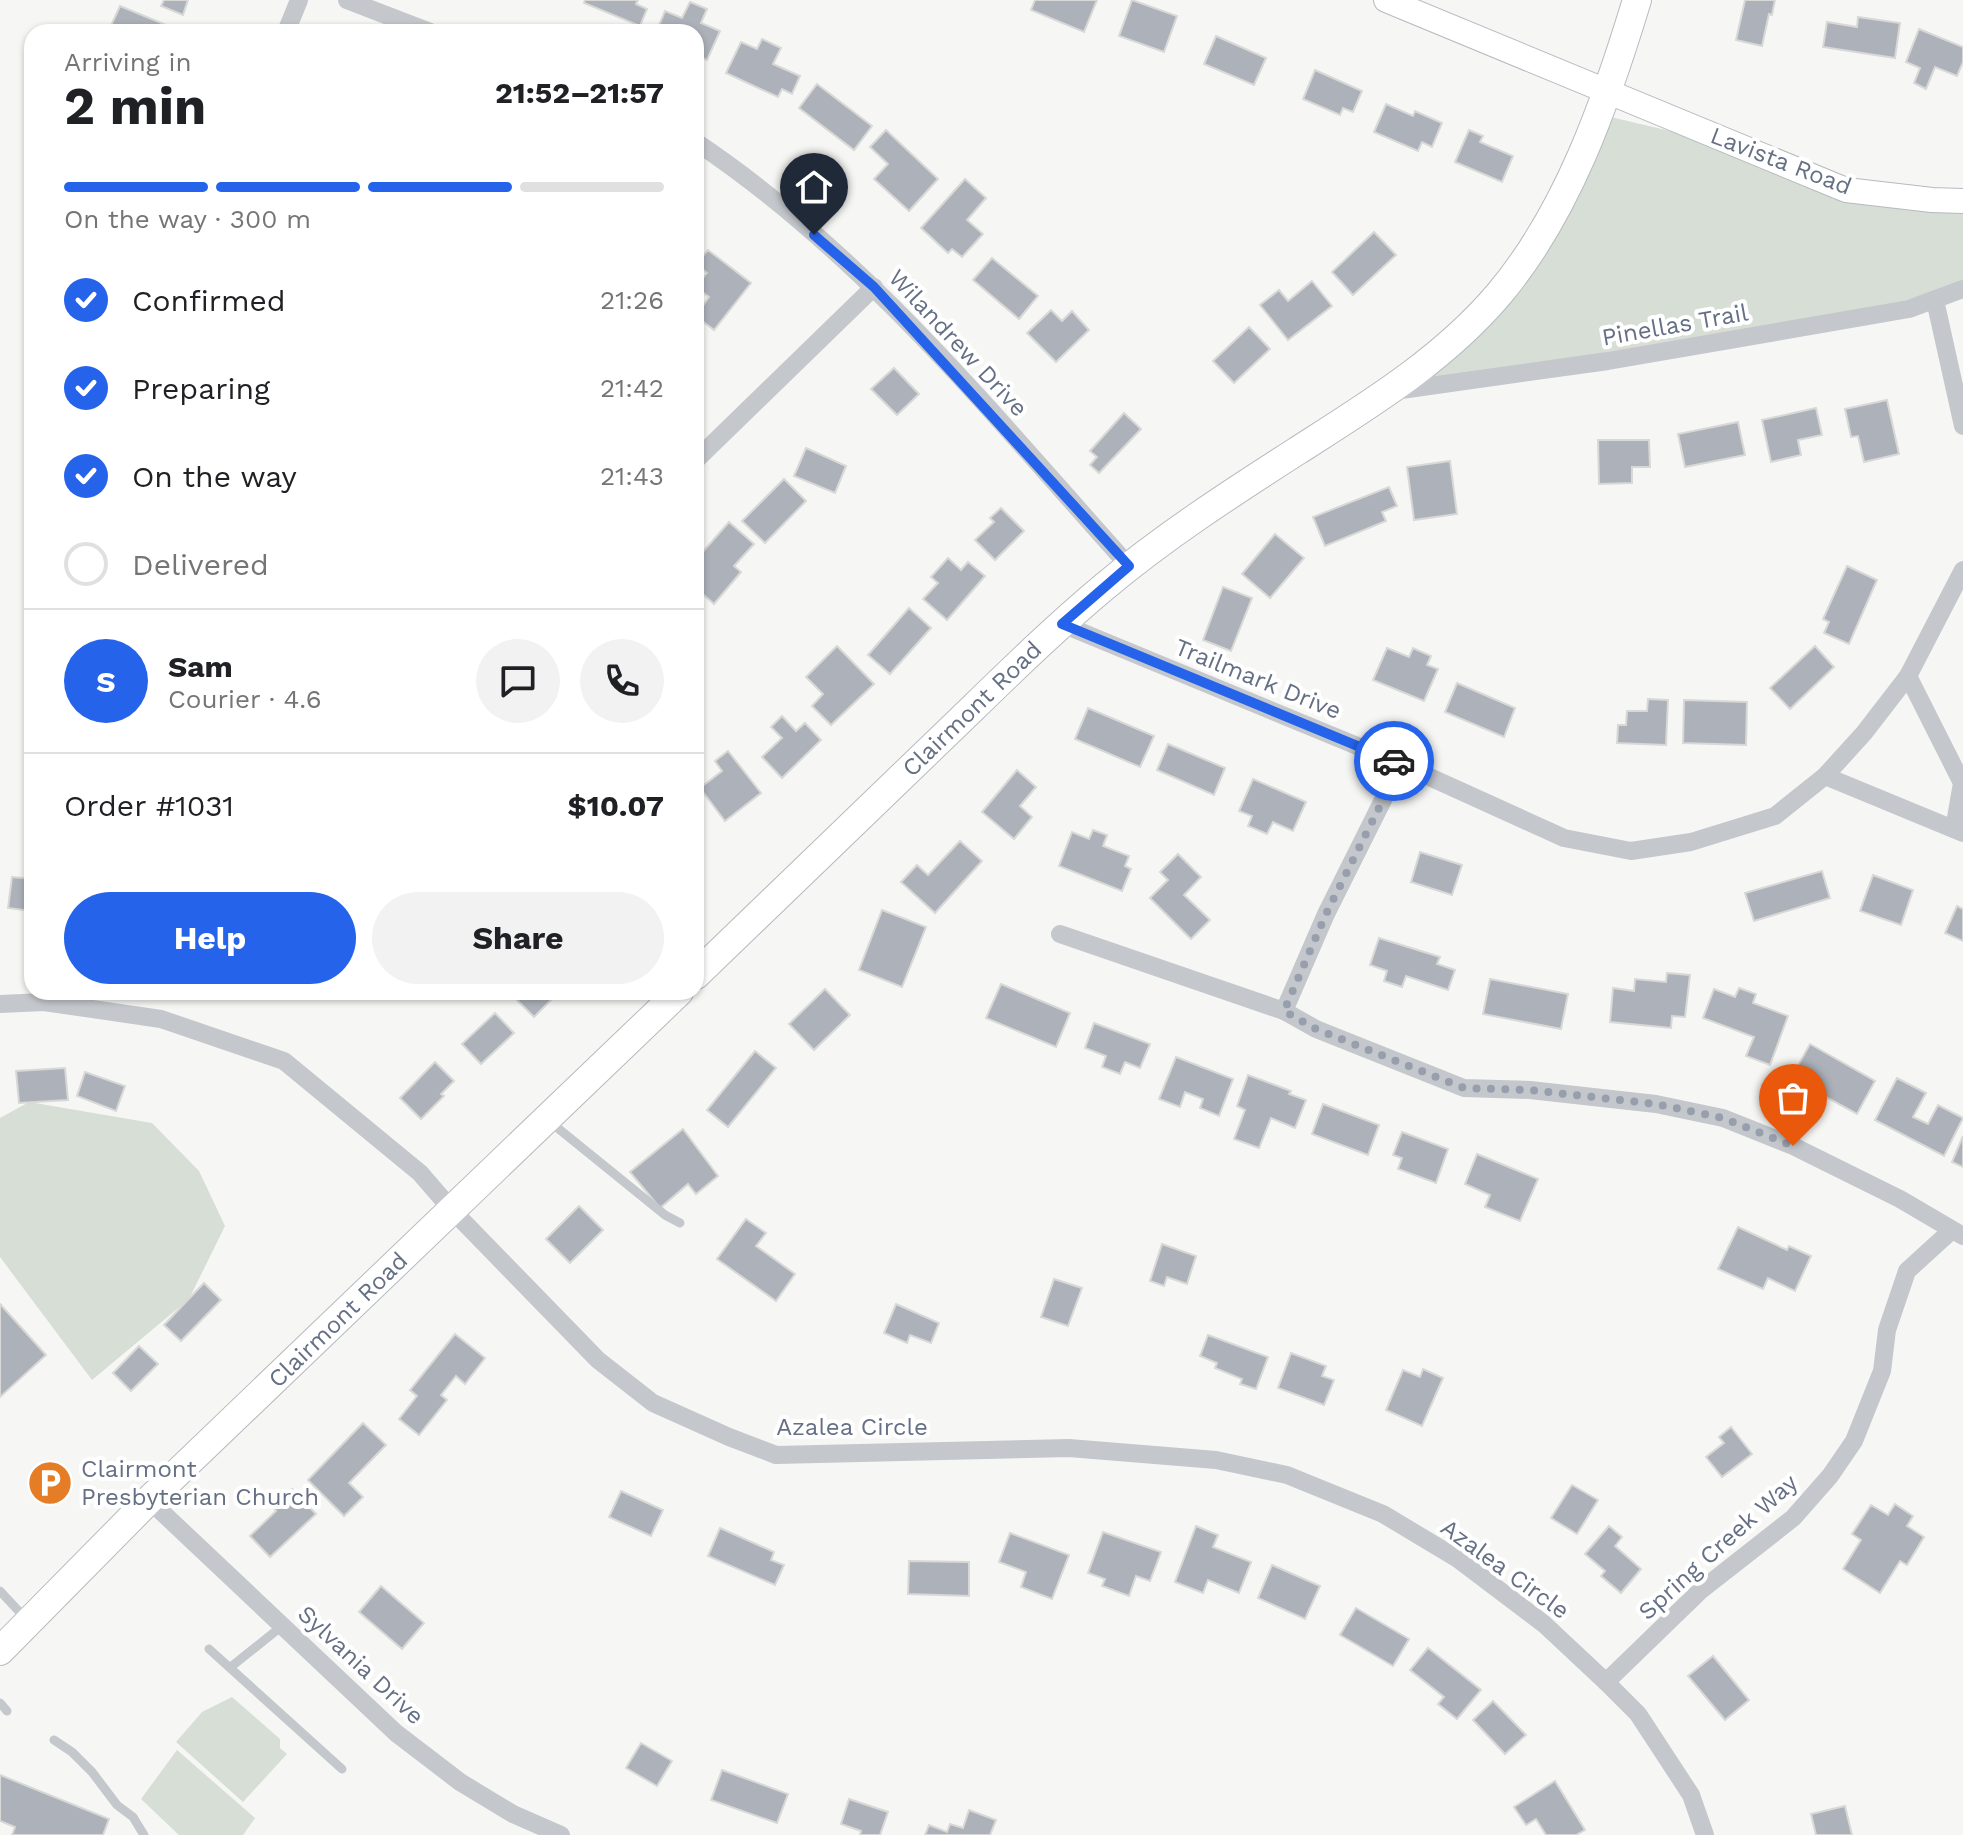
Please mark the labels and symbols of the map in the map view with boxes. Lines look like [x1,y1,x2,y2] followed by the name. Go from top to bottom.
[1706,121,1856,201] street label: Lavista Road
[780,153,848,235] pin
[883,264,1033,422] street label: Wilandrew Drive
[1600,298,1751,352] street label: Pinellas Trail
[1171,633,1345,725] street label: Trailmark Drive
[897,636,1047,782] street label: Clairmont Road
[1354,721,1434,801] courier
[1759,1064,1827,1146] pin
[263,1247,413,1393] street label: Clairmont Road
[776,1413,928,1441] street label: Azalea Circle
[81,1455,319,1511] place label: Clairmont Presbyterian Church
[26,1459,74,1507] parking icon: Clairmont Presbyterian Church
[1633,1468,1804,1626] street label: Spring Creek Way
[1435,1513,1575,1625] street label: Azalea Circle
[292,1600,430,1730] street label: Sylvania Drive

